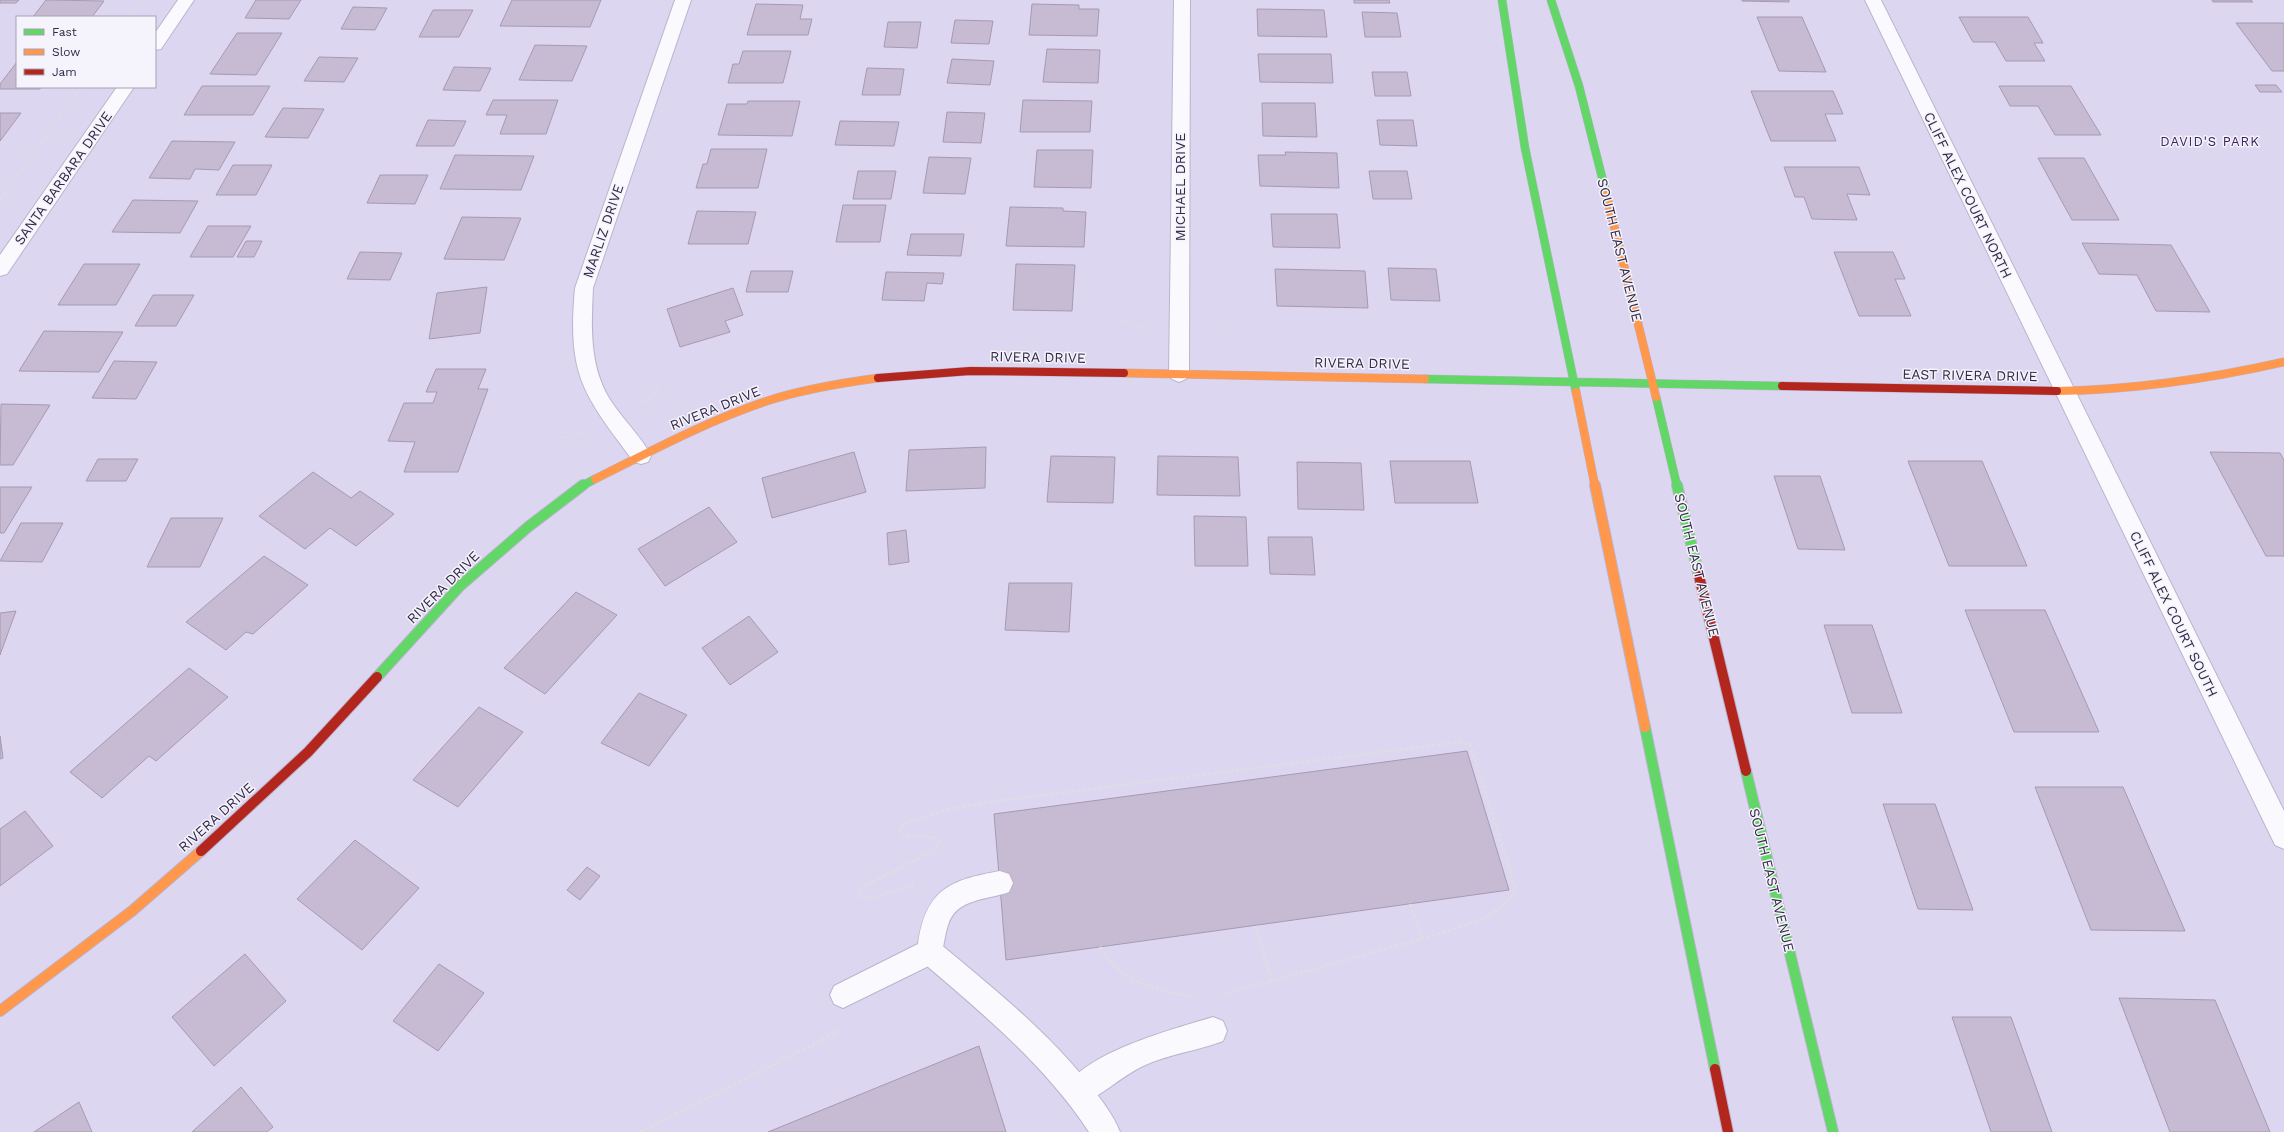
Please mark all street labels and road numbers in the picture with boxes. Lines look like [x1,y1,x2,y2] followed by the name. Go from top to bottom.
[11,108,115,248] street label: SANTA BARBARA DRIVE
[1921,109,2015,281] street label: CLIFF ALEX COURT NORTH
[1172,133,1188,241] street label: MICHAEL DRIVE
[1594,177,1646,323] street label: SOUTH EAST AVENUE
[579,182,627,280] street label: MARLIZ DRIVE
[990,348,1086,366] street label: RIVERA DRIVE
[1314,354,1410,372] street label: RIVERA DRIVE
[1902,366,2038,384] street label: EAST RIVERA DRIVE
[668,383,762,433] street label: RIVERA DRIVE
[1671,492,1723,638] street label: SOUTH EAST AVENUE
[2127,528,2221,700] street label: CLIFF ALEX COURT SOUTH
[403,547,483,627] street label: RIVERA DRIVE
[175,779,257,855] street label: RIVERA DRIVE
[1746,807,1798,953] street label: SOUTH EAST AVENUE

